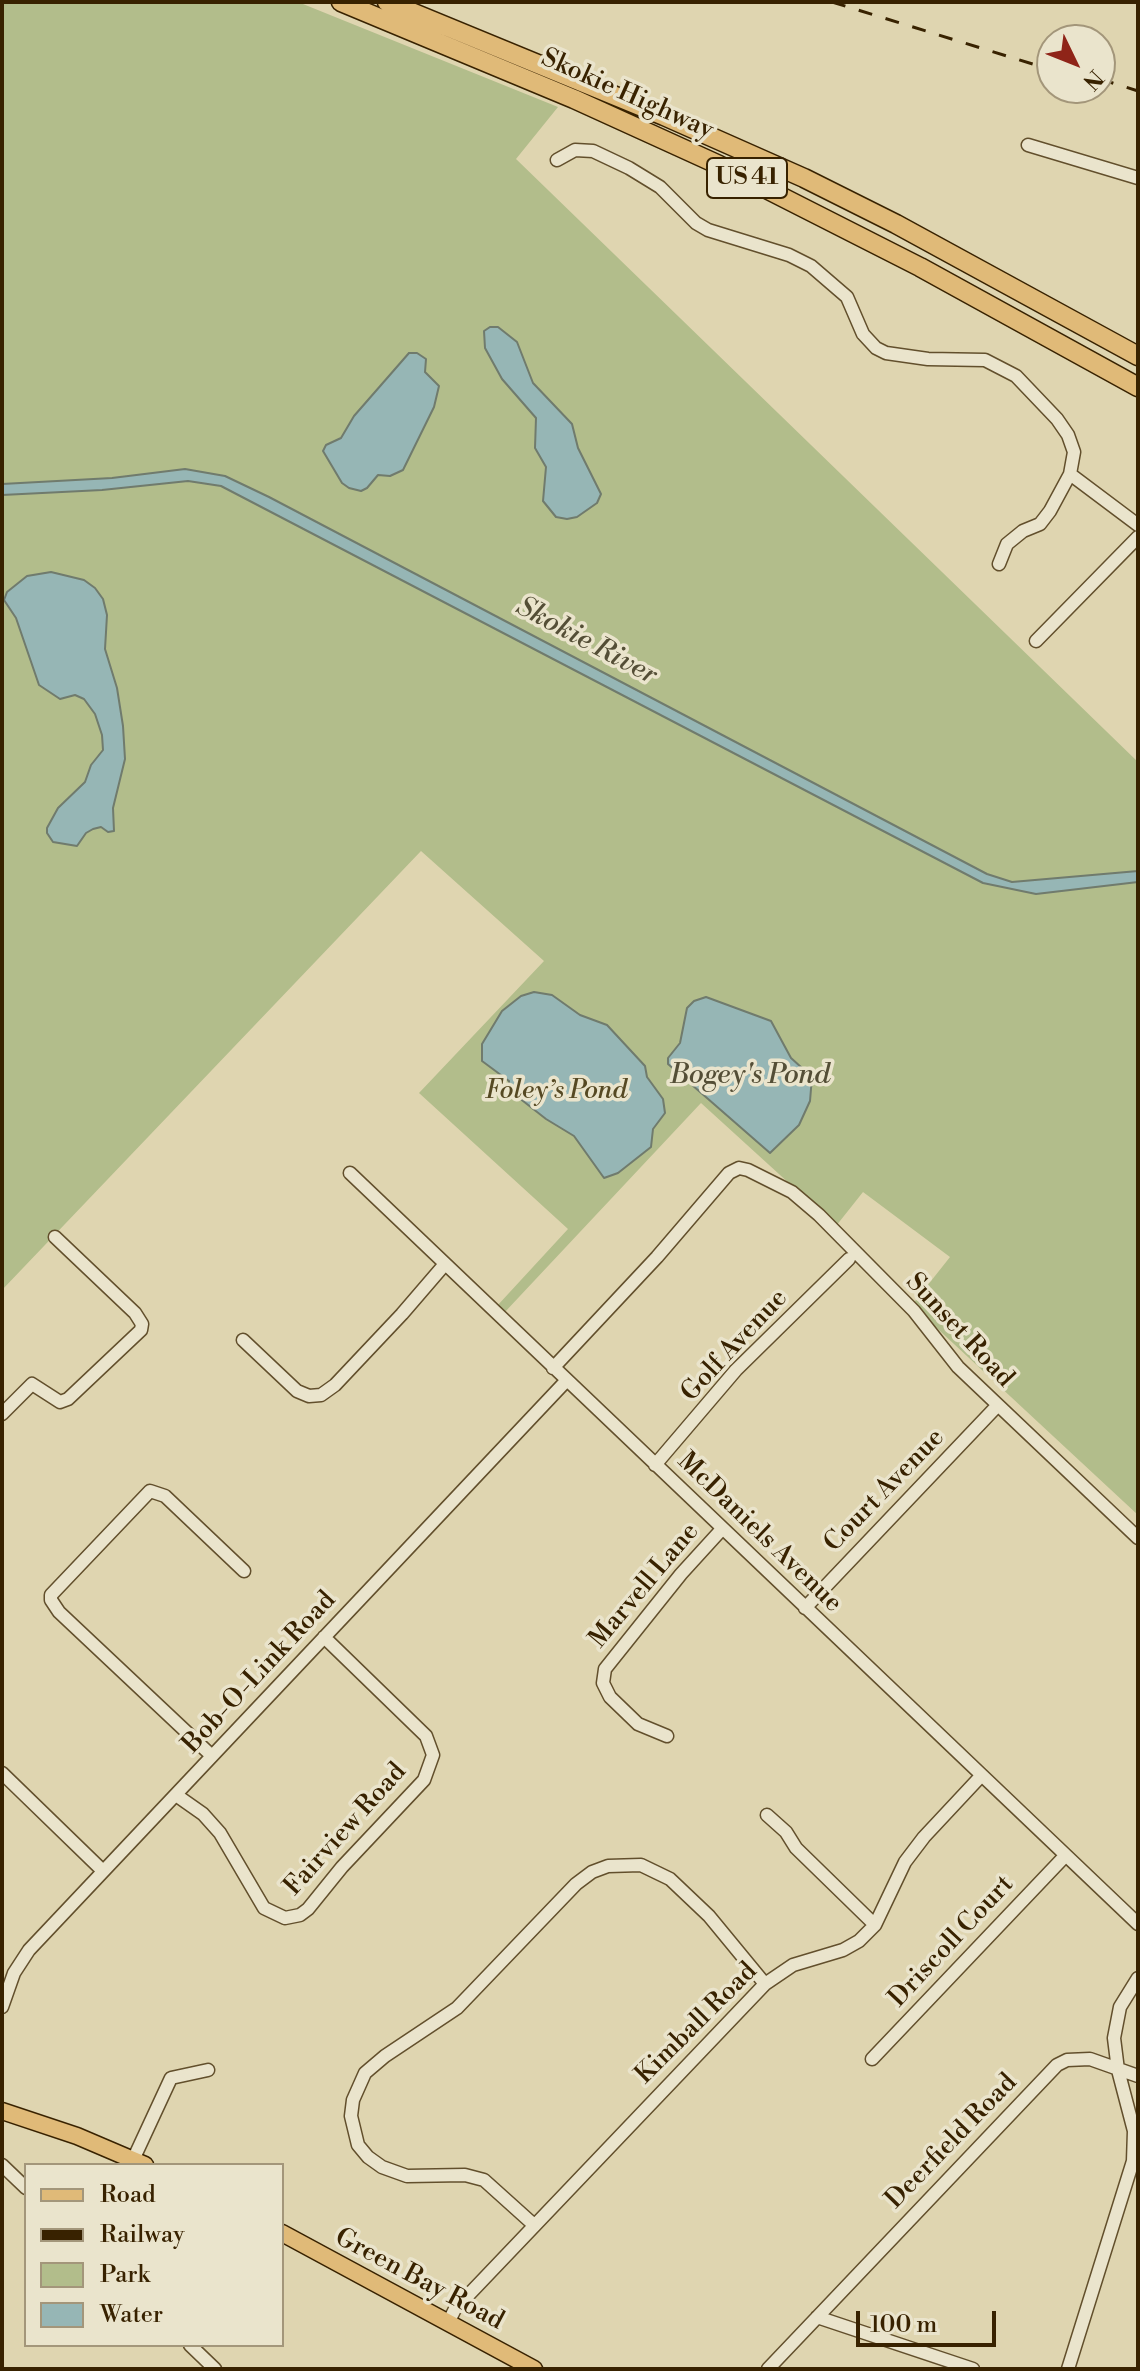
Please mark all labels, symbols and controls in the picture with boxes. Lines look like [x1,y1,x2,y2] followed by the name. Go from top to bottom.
[1036,24,1116,104] north arrow
[536,43,718,147] street label: Skokie Highway
[1077,64,1108,95] text: N
[707,158,787,198] road number: US 41
[510,591,662,693] water label: Skokie River
[670,1059,830,1093] water label: Bogey's Pond
[485,1076,627,1108] park label: Foley’s Pond
[898,1267,1020,1395] street label: Sunset Road
[675,1283,795,1409] street label: Golf Avenue
[818,1423,952,1559] street label: Court Avenue
[670,1446,848,1620] street label: McDaniels Avenue
[584,1517,706,1655] street label: Marvell Lane
[177,1585,343,1761] street label: Bob-O-Link Road
[278,1757,414,1903] street label: Fairview Road
[883,1870,1021,2014] street label: Driscoll Court
[630,1957,764,2091] street label: Kimball Road
[880,2068,1024,2216] street label: Deerfield Road
[24,2163,284,2347] legend
[100,2180,156,2210] text: Road
[100,2220,185,2250] text: Railway
[329,2222,509,2338] street label: Green Bay Road
[100,2260,150,2290] text: Park
[860,2295,1000,2345] scale bar
[100,2300,163,2330] text: Water
[870,2310,937,2340] text: 100 m

